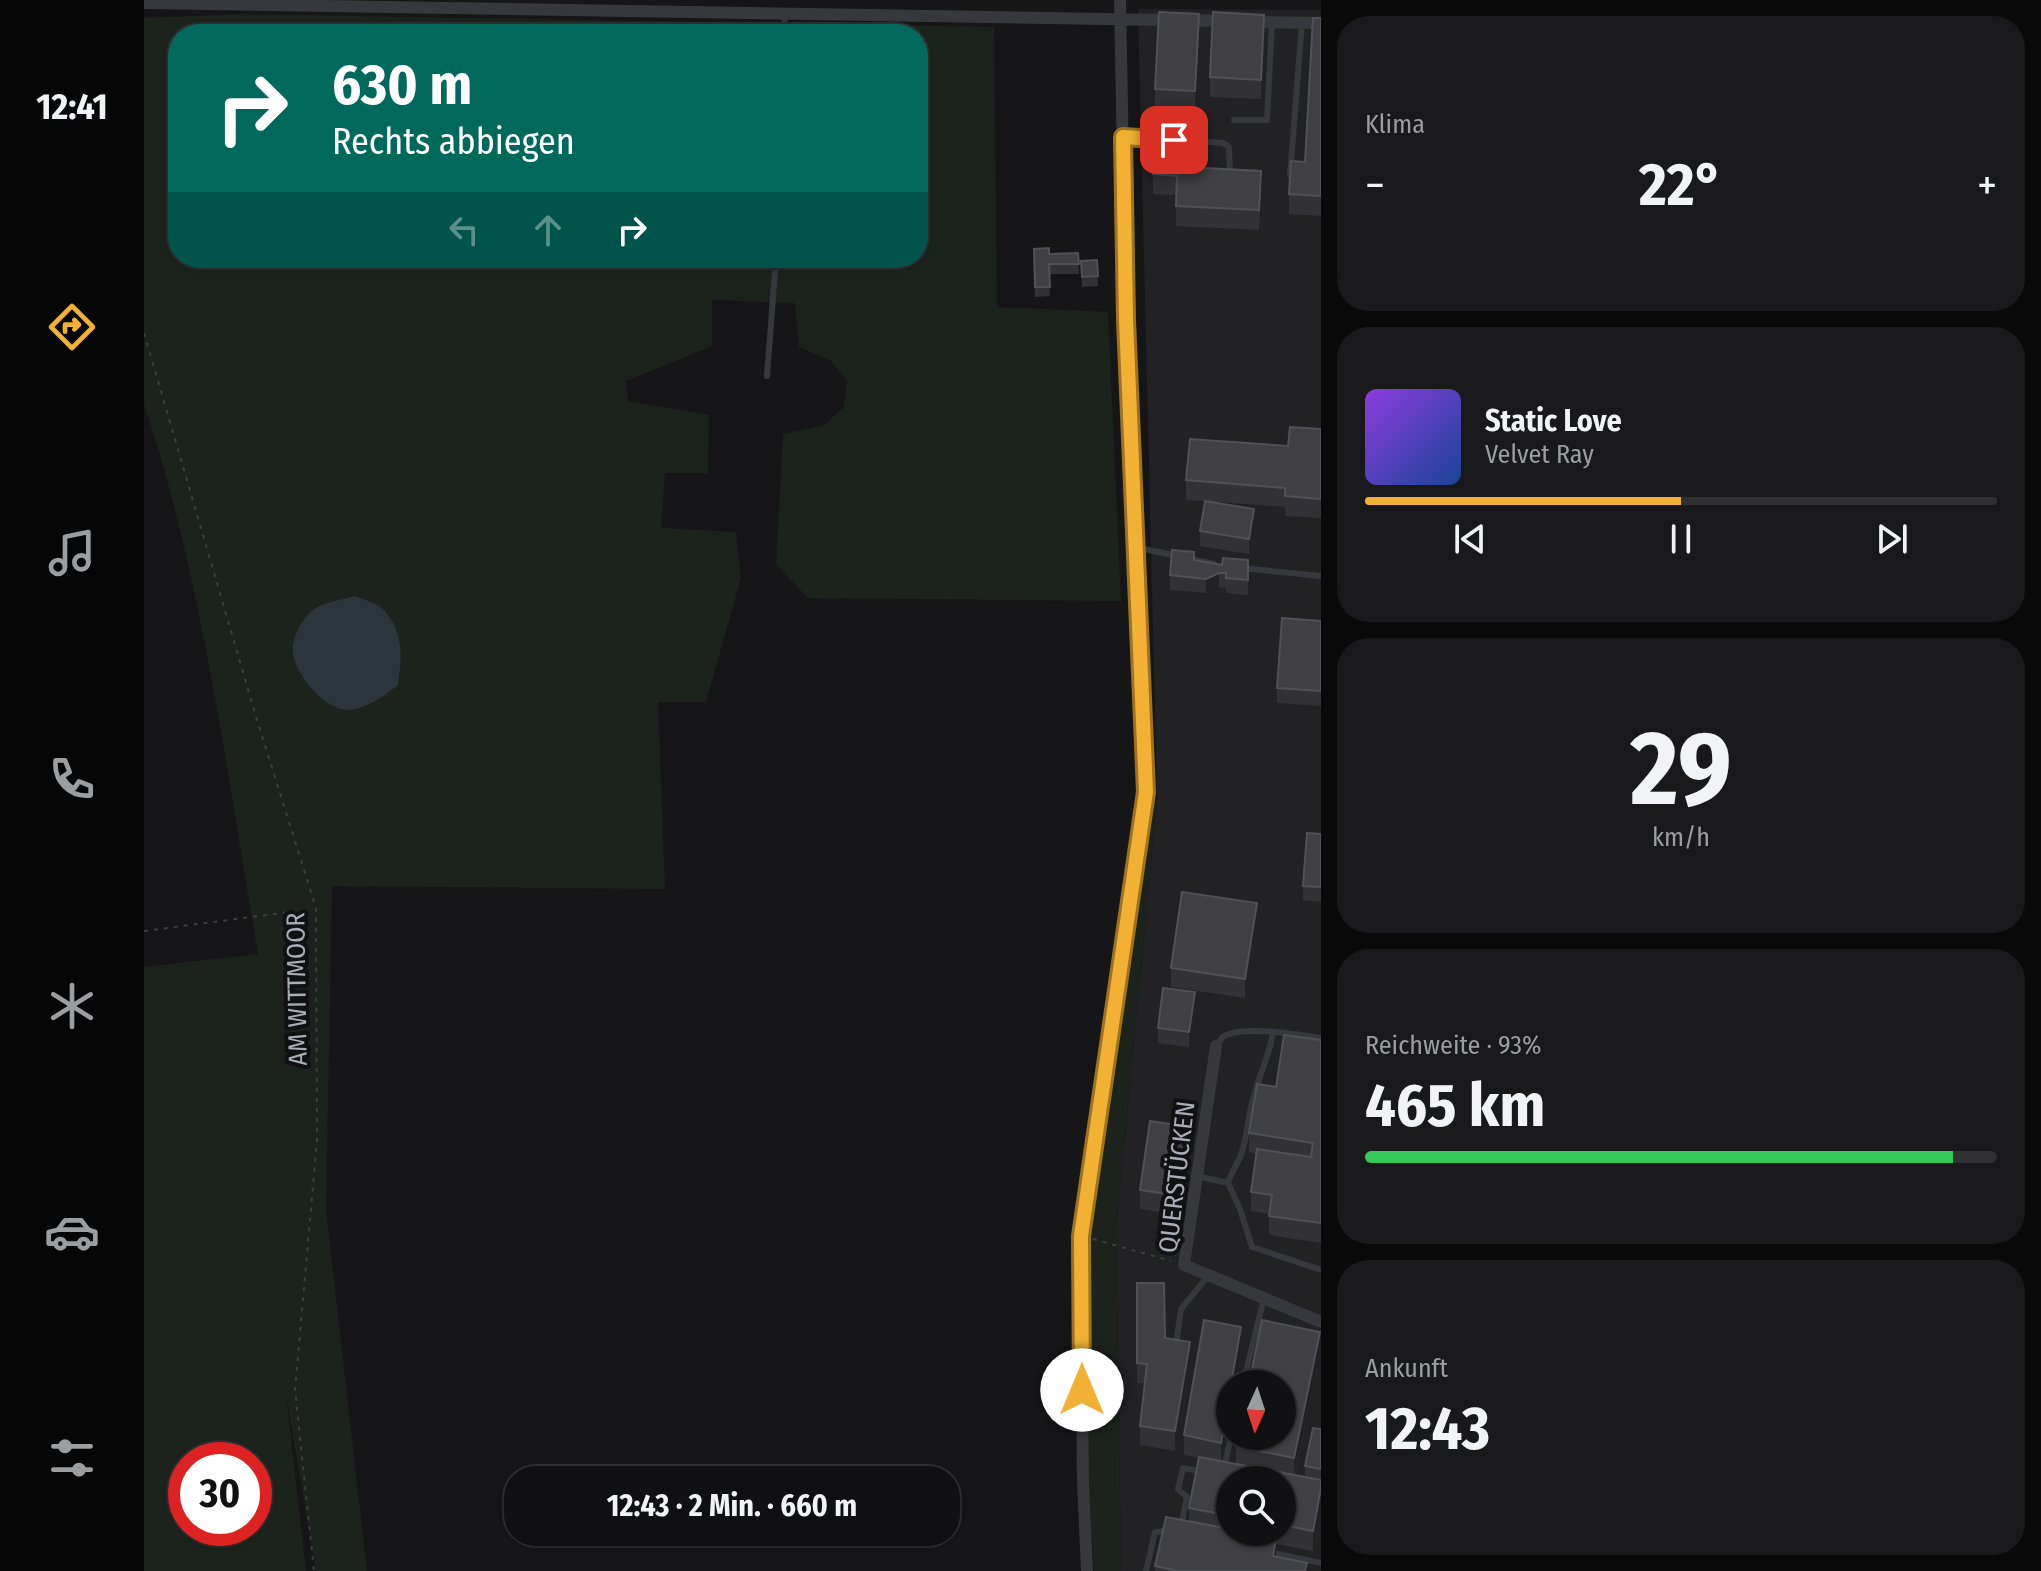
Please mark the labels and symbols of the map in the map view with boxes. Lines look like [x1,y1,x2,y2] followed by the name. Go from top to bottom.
[1140,106,1208,174] pin
[280,912,314,1066] street label: AM WITTMOOR
[1152,1099,1202,1255] street label: QUERSTÜCKEN
[1040,1348,1124,1432] position arrow
[1216,1370,1296,1450] north arrow
[168,1442,272,1546] speed limit sign: 30

